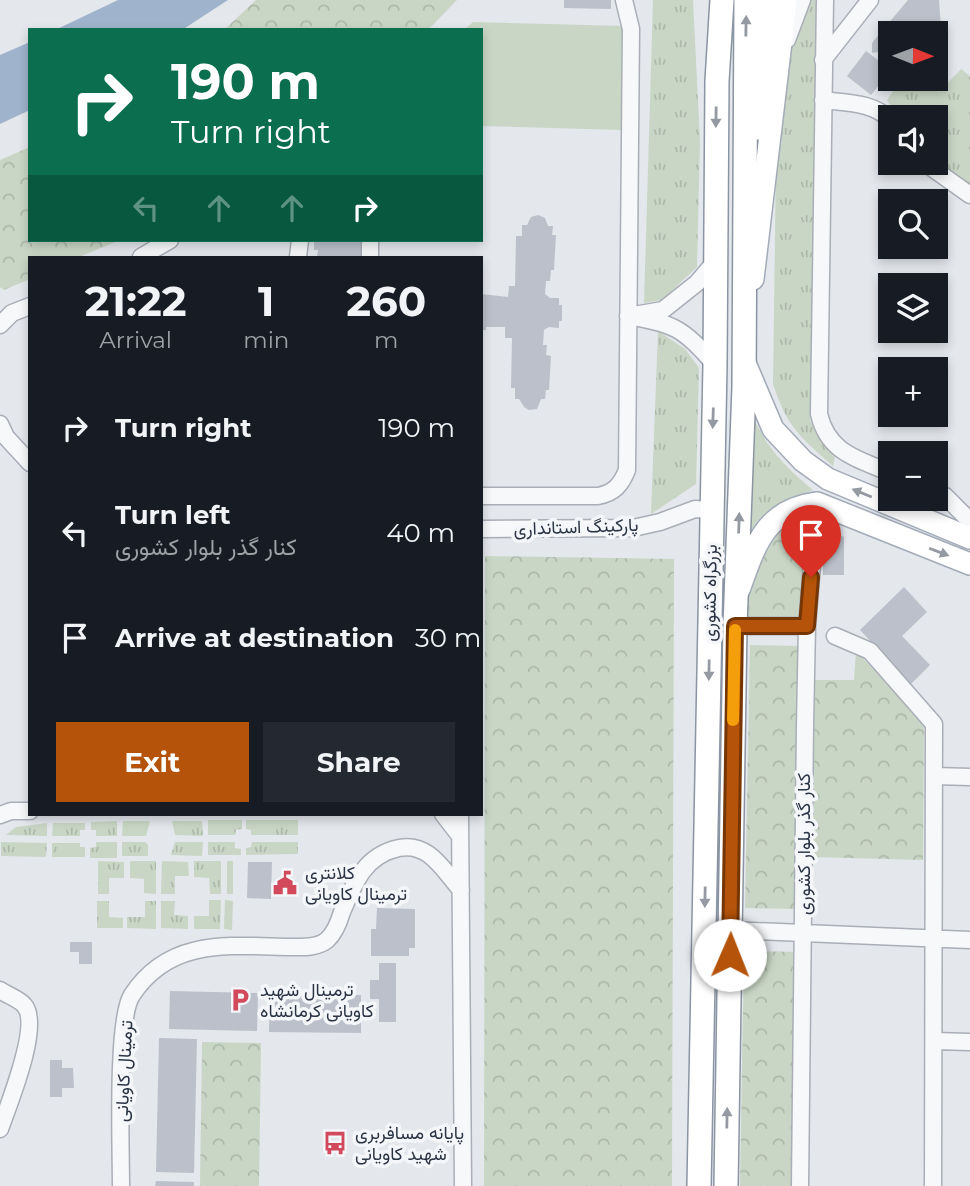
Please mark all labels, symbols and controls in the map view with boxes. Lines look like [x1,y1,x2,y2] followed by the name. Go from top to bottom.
[740,15,752,37] one-way arrow
[878,21,948,91] north arrow
[878,21,948,511] map controls
[171,52,320,111] text: 190 m
[56,56,147,147] icon: right
[878,105,948,175] button: sound
[710,106,722,128] one-way arrow
[171,112,331,151] text: Turn right
[127,189,165,227] icon: left
[200,189,238,227] icon: ahead
[273,189,311,227] icon: ahead
[346,189,384,227] icon: right
[878,189,948,259] button: search
[878,273,948,343] button: layers
[85,275,187,327] text: 21:22
[258,275,275,327] text: 1
[346,275,426,327] text: 260
[99,326,172,354] text: Arrival
[243,326,289,354] text: min
[374,326,398,354] text: m
[878,357,948,427] button: +
[708,407,719,429] one-way arrow
[56,409,94,447] icon: right
[115,412,251,444] text: Turn right
[378,412,455,444] text: 190 m
[878,441,948,511] button: −
[851,487,872,498] one-way arrow
[115,499,231,531] text: Turn left
[781,505,841,577] pin
[734,512,745,534] one-way arrow
[56,514,94,552] icon: left
[513,514,639,541] street label: پارکینگ استانداری
[792,516,830,554] icon: arrive
[386,517,455,549] text: 40 m
[115,533,297,561] text: کنار گذر بلوار کشوری
[698,544,722,642] street label: بزرگراه کشوری
[929,546,950,557] one-way arrow
[56,619,94,657] icon: arrive
[115,622,394,654] text: Arrive at destination
[415,622,481,654] text: 30 m
[703,659,715,681] one-way arrow
[56,722,249,802] button: Exit
[263,722,455,802] button: Share
[793,773,815,915] street label: کنار گذر بلوار کشوری
[305,862,407,905] place label: کلانتری ترمینال کاویانی
[271,869,299,897] public building icon: کلانتری ترمینال کاویانی
[699,887,710,909] one-way arrow
[693,918,767,992] position arrow
[260,979,374,1022] place label: ترمینال شهید کاویانی کرمانشاه
[226,986,254,1014] parking icon: ترمینال شهید کاویانی کرمانشاه
[110,1019,138,1123] street label: ترمینال کاویانی
[722,1107,733,1129] one-way arrow
[355,1122,464,1165] place label: پايانه مسافربری شهید کاویانی
[321,1129,349,1157] bus stop icon: پايانه مسافربری شهید کاویانی

